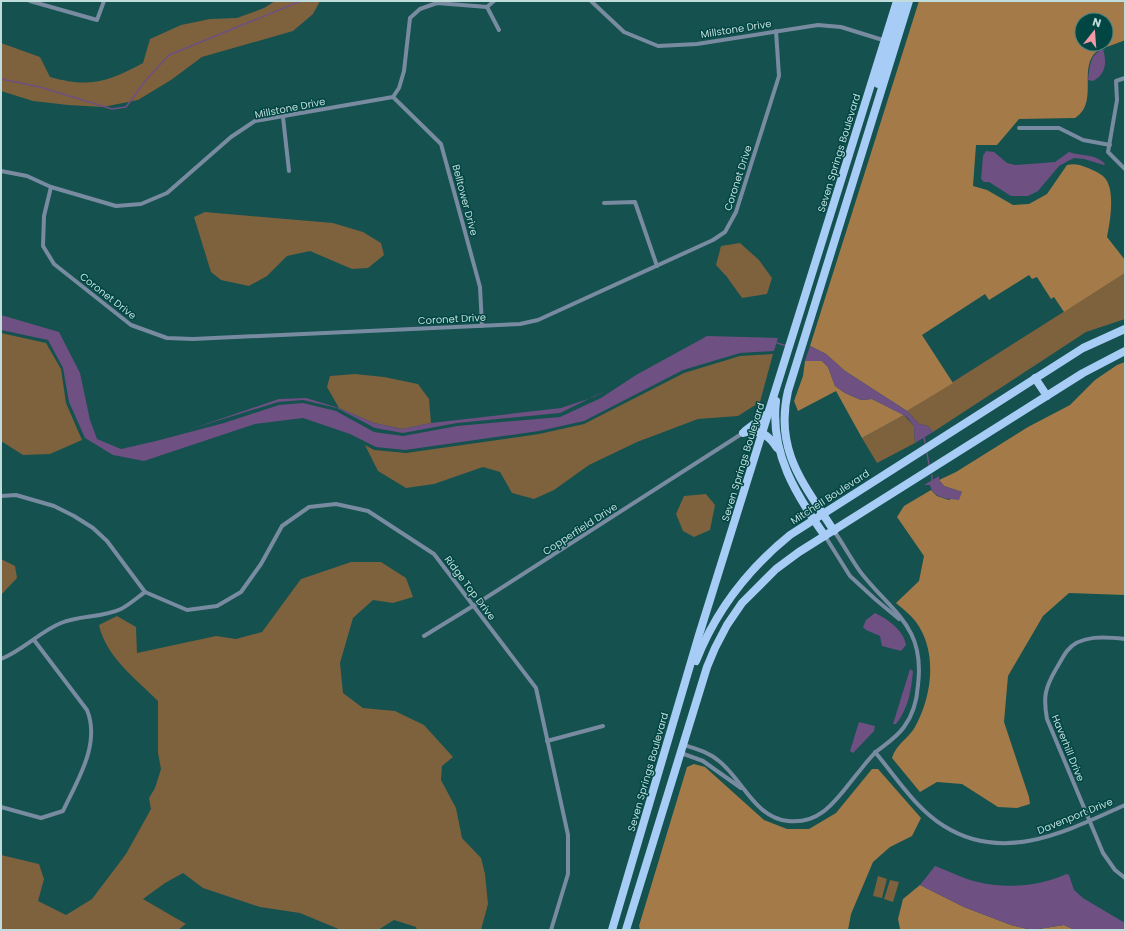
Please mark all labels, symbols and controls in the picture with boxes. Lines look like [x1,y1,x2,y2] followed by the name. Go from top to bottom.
[1074,12,1114,52] north arrow
[1091,14,1103,31] text: N
[699,16,773,42] street label: Millstone Drive
[814,92,864,214] street label: Seven Springs Boulevard
[253,94,327,122] street label: Millstone Drive
[720,143,756,213] street label: Coronet Drive
[448,163,482,237] street label: Belltower Drive
[76,269,140,323] street label: Coronet Drive
[418,310,486,328] street label: Coronet Drive
[718,401,768,523] street label: Seven Springs Boulevard
[788,466,872,528] street label: Mitchell Boulevard
[540,499,620,559] street label: Copperfield Drive
[441,553,499,623] street label: Ridge Top Drive
[624,711,672,833] street label: Seven Springs Boulevard
[1048,712,1088,784] street label: Haverhill Drive
[1035,794,1115,838] street label: Davenport Drive

